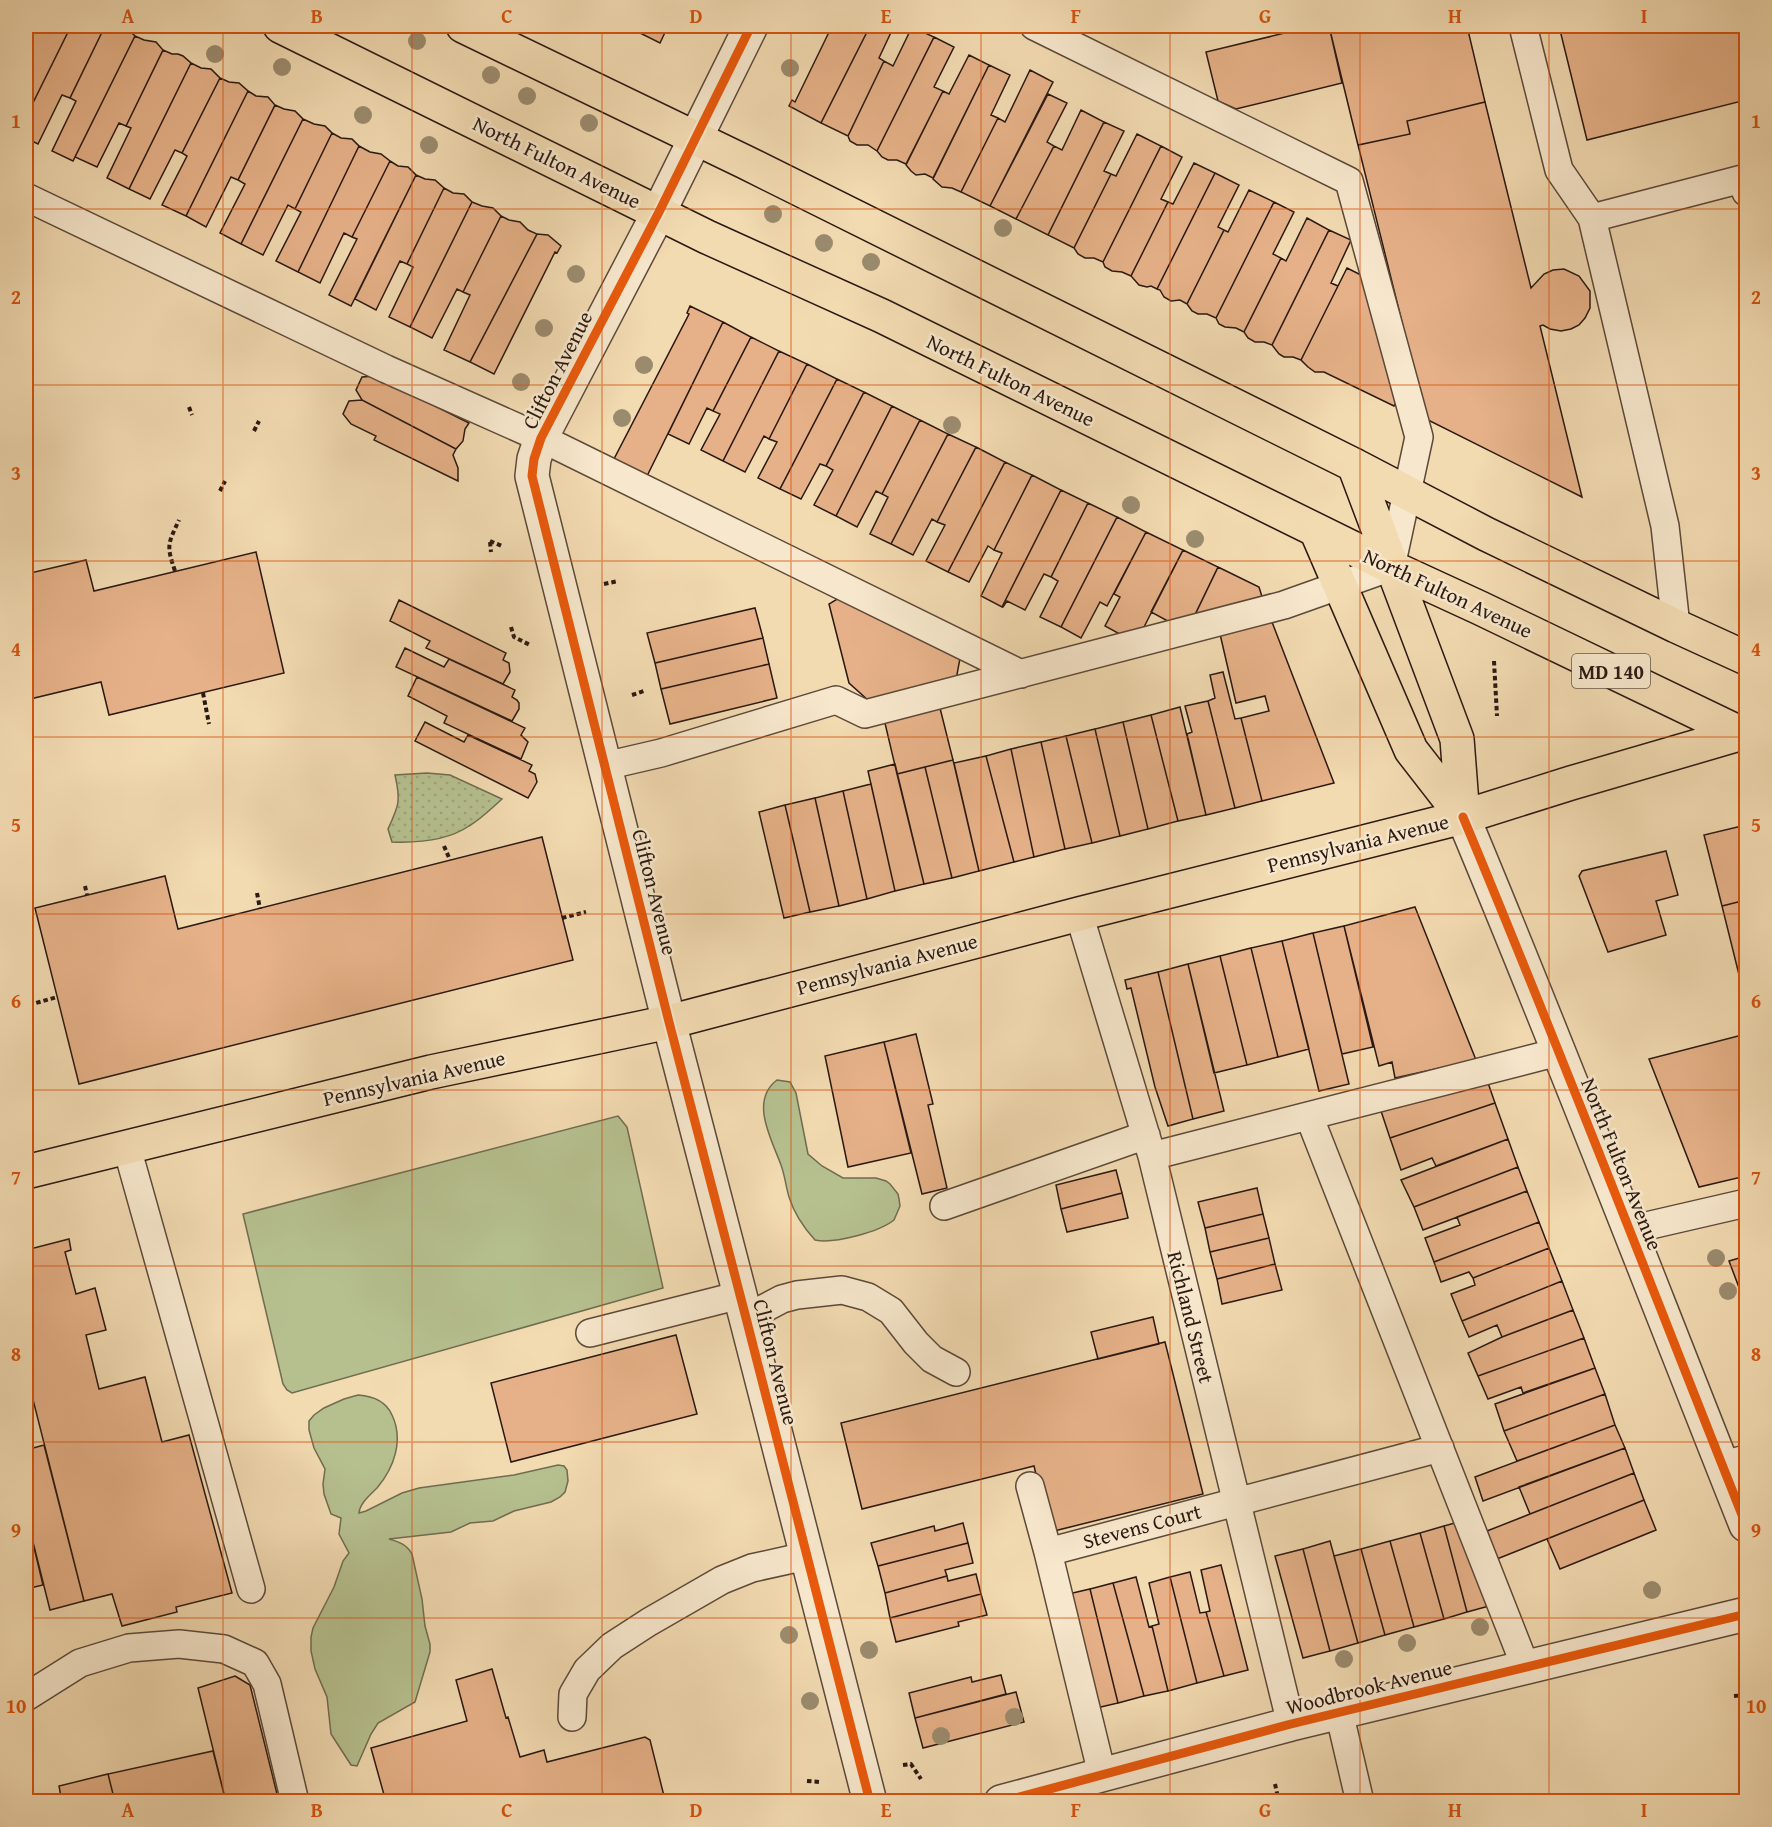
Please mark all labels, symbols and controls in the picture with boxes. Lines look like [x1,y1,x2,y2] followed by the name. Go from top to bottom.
[122,1,135,30] text: A
[311,1,323,30] text: B
[501,1,513,30] text: C
[689,1,703,30] text: D
[881,1,892,30] text: E
[1071,1,1081,30] text: F
[1259,1,1271,30] text: G
[1448,1,1462,30] text: H
[1641,1,1647,30] text: I
[11,106,21,135] text: 1
[1751,106,1761,135] text: 1
[468,108,646,216] street label: North Fulton Avenue
[11,282,21,311] text: 2
[1751,282,1761,311] text: 2
[514,305,600,435] street label: Clifton Avenue
[922,326,1100,434] street label: North Fulton Avenue
[11,458,21,487] text: 3
[1751,458,1761,487] text: 3
[1358,540,1538,646] street label: North Fulton Avenue
[11,634,21,663] text: 4
[1751,634,1761,663] text: 4
[1572,654,1650,688] road number: MD 140
[1264,805,1452,881] street label: Pennsylvania Avenue
[11,810,21,839] text: 5
[1751,810,1761,839] text: 5
[624,826,686,958] street label: Clifton Avenue
[793,925,981,1003] street label: Pennsylvania Avenue
[11,986,21,1015] text: 6
[1751,986,1761,1015] text: 6
[320,1042,508,1114] street label: Pennsylvania Avenue
[1573,1073,1671,1255] street label: North Fulton Avenue
[11,1162,21,1191] text: 7
[1751,1162,1761,1191] text: 7
[1160,1248,1223,1387] street label: Richland Street
[745,1296,807,1428] street label: Clifton Avenue
[11,1339,21,1368] text: 8
[1751,1339,1761,1368] text: 8
[1079,1495,1205,1557] street label: Stevens Court
[11,1515,21,1544] text: 9
[1751,1515,1761,1544] text: 9
[1283,1651,1455,1723] street label: Woodbrook Avenue
[6,1691,26,1720] text: 10
[1746,1691,1766,1720] text: 10
[122,1795,135,1824] text: A
[311,1795,323,1824] text: B
[501,1795,513,1824] text: C
[689,1795,703,1824] text: D
[881,1795,892,1824] text: E
[1071,1795,1081,1824] text: F
[1259,1795,1271,1824] text: G
[1448,1795,1462,1824] text: H
[1641,1795,1647,1824] text: I

